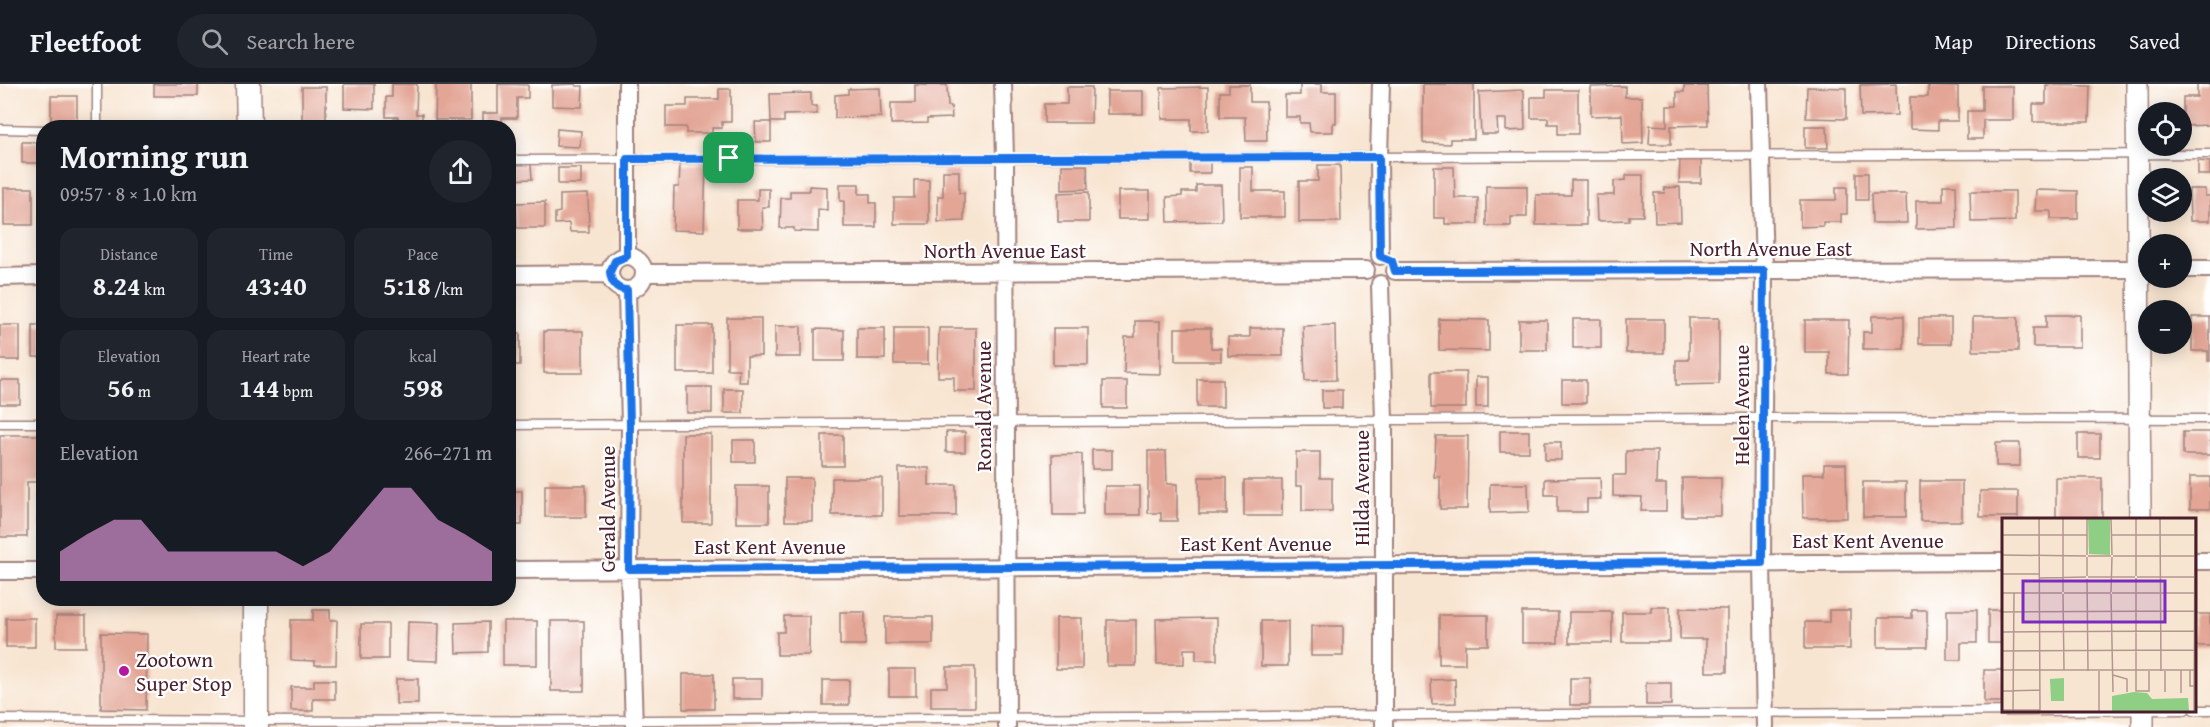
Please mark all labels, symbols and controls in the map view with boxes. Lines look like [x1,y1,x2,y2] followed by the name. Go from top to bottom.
[177,14,597,68] search box
[30,21,141,62] text: Fleetfoot
[198,25,231,58] icon: search
[246,25,355,57] text: Search here
[1934,26,1973,57] text: Map
[2006,26,2096,57] text: Directions
[2129,26,2180,57] text: Saved
[2138,102,2192,354] map controls
[2138,102,2192,156] button: locate
[60,132,249,180] text: Morning run
[703,132,754,183] pin
[429,140,492,203] button: share
[712,141,745,174] icon: arrive
[2138,168,2192,222] button: layers
[60,179,197,208] text: 09:57 · 8 × 1.0 km
[1690,233,1853,264] street label: North Avenue East
[2138,234,2192,288] button: +
[924,235,1087,266] street label: North Avenue East
[100,242,158,266] text: Distance
[259,242,293,266] text: Time
[408,242,438,266] text: Pace
[93,266,141,305] text: 8.24
[245,266,307,305] text: 43:40
[383,266,431,305] text: 5:18
[141,277,165,301] text: km
[431,277,463,301] text: /km
[2138,300,2192,354] button: −
[968,340,999,471] street label: Ronald Avenue
[98,344,160,368] text: Elevation
[242,344,310,368] text: Heart rate
[409,344,437,368] text: kcal
[1726,345,1757,465] street label: Helen Avenue
[107,368,134,407] text: 56
[239,368,279,407] text: 144
[403,368,443,407] text: 598
[134,379,151,403] text: m
[279,379,313,403] text: bpm
[1346,430,1377,546] street label: Hilda Avenue
[60,438,138,467] text: Elevation
[404,438,492,467] text: 266–271 m
[592,445,623,572] street label: Gerald Avenue
[2002,518,2195,712] inset map
[1792,525,1944,556] street label: East Kent Avenue
[1180,528,1332,559] street label: East Kent Avenue
[694,531,846,562] street label: East Kent Avenue
[136,644,232,699] place label: Zootown Super Stop
[117,664,131,678] marker: Zootown Super Stop

